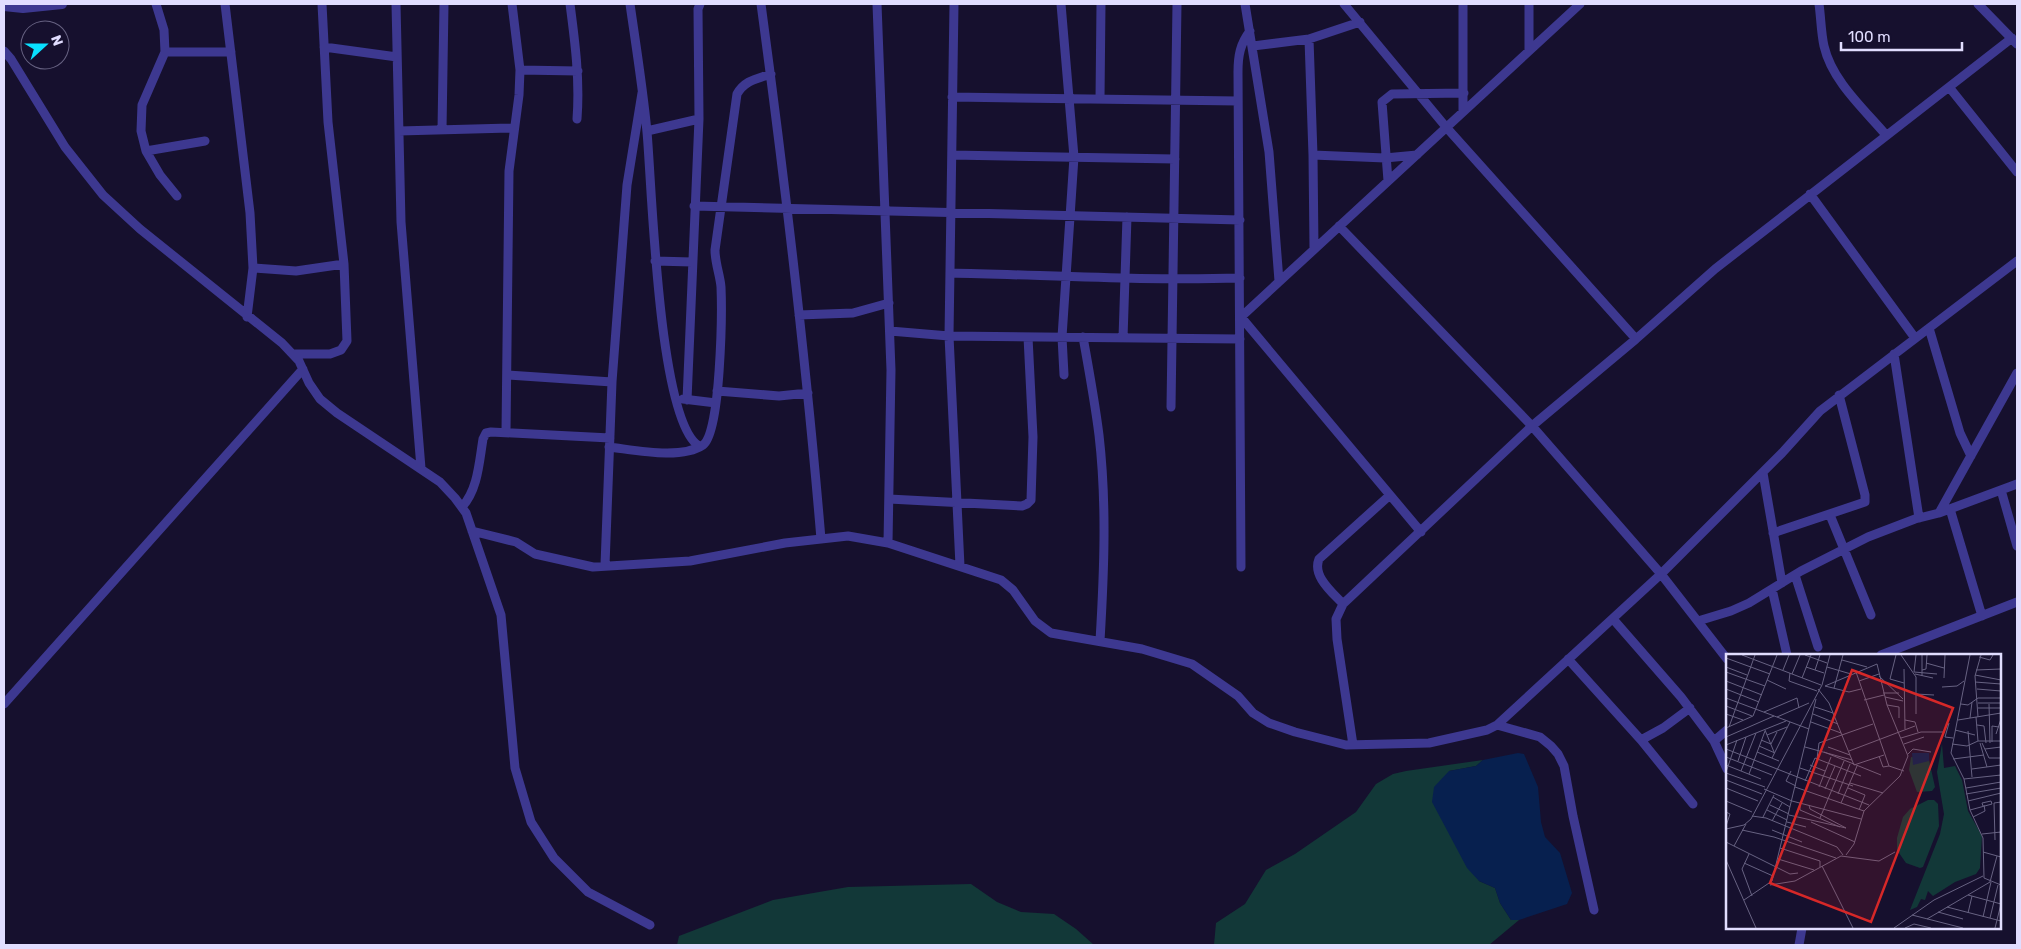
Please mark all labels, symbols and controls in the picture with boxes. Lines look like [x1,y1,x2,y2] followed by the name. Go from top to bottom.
[20,20,70,70] north arrow
[1841,20,1962,52] scale bar
[1848,28,1890,46] text: 100 m
[47,33,66,48] text: N
[1726,654,2001,929] inset map

